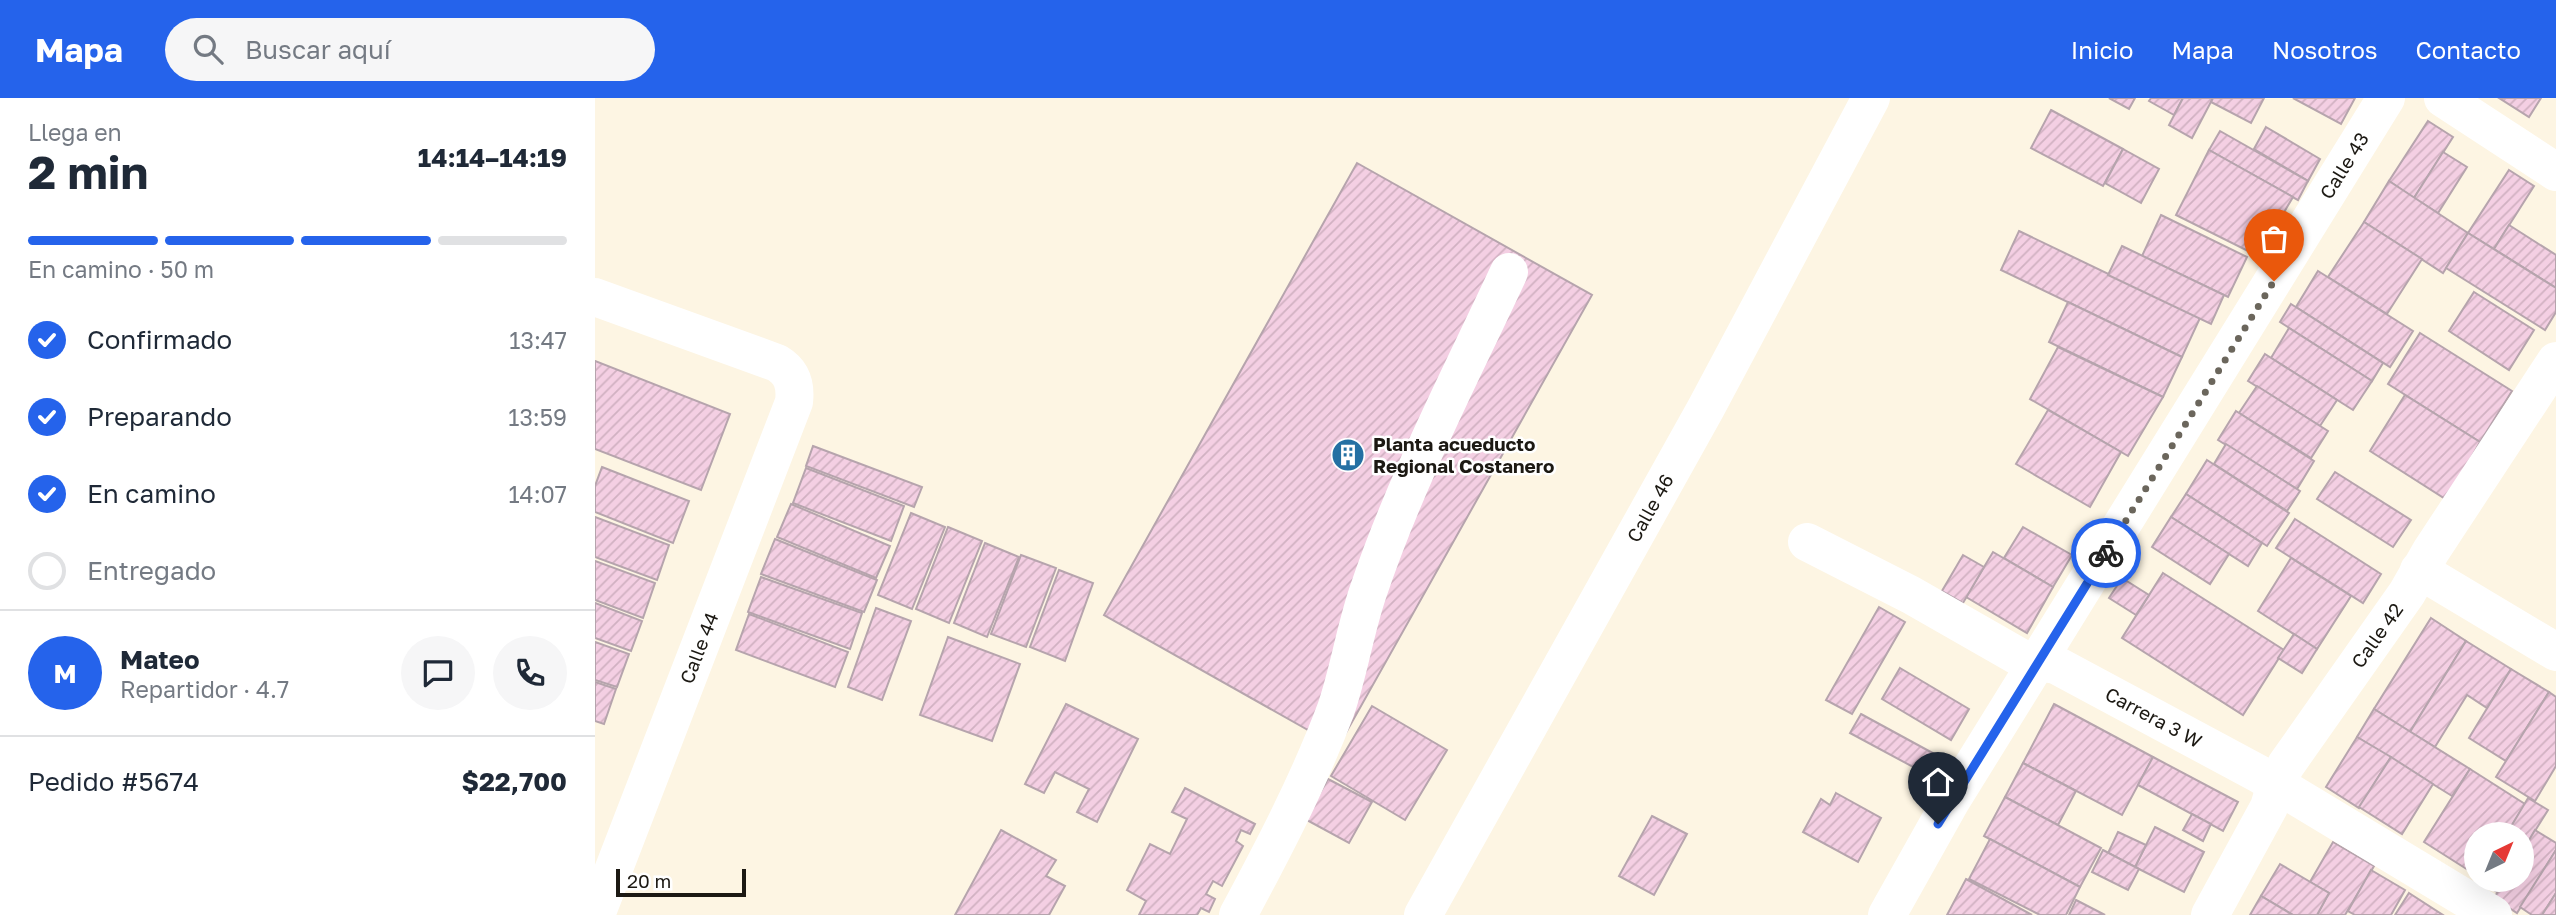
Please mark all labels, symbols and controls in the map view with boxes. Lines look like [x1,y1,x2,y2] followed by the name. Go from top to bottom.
[165,18,655,81] search box
[35,30,123,69] text: Mapa
[189,30,227,68] icon: search
[245,34,391,65] text: Buscar aquí
[2071,35,2133,64] text: Inicio
[2171,35,2234,64] text: Mapa
[2272,35,2378,64] text: Nosotros
[2416,35,2521,64] text: Contacto
[28,118,122,146] text: Llega en
[2314,128,2373,203] street label: Calle 43
[418,142,567,173] text: 14:14–14:19
[28,144,148,199] text: 2 min
[2244,209,2304,281] pin
[2255,220,2293,258] icon: bag
[28,255,214,283] text: En camino · 50 m
[28,321,66,359] icon: check
[87,324,232,355] text: Confirmado
[509,326,567,354] text: 13:47
[28,398,66,436] icon: check
[87,401,232,432] text: Preparando
[508,403,567,431] text: 13:59
[1373,432,1554,477] place label: Planta acueducto Regional Costanero
[1329,436,1367,474] building icon: Planta acueducto Regional Costanero
[1621,470,1678,546] street label: Calle 46
[28,475,66,513] icon: check
[87,478,216,509] text: En camino
[508,480,567,508] text: 14:07
[2071,518,2141,588] courier
[2087,534,2125,572] icon: bike
[87,555,216,586] text: Entregado
[2346,598,2407,672] street label: Calle 42
[674,609,723,687] street label: Calle 44
[401,636,475,710] button: chat
[493,636,567,710] button: phone
[120,644,200,675] text: Mateo
[53,658,77,689] text: M
[120,675,289,703] text: Repartidor · 4.7
[2102,682,2206,752] street label: Carrera 3 W
[1908,752,1968,824] pin
[1919,763,1957,801] icon: home
[28,766,199,797] text: Pedido #5674
[462,766,567,797] text: $22,700
[2464,822,2534,892] north arrow
[2464,822,2534,892] map controls
[616,866,745,898] scale bar
[627,869,671,892] text: 20 m

